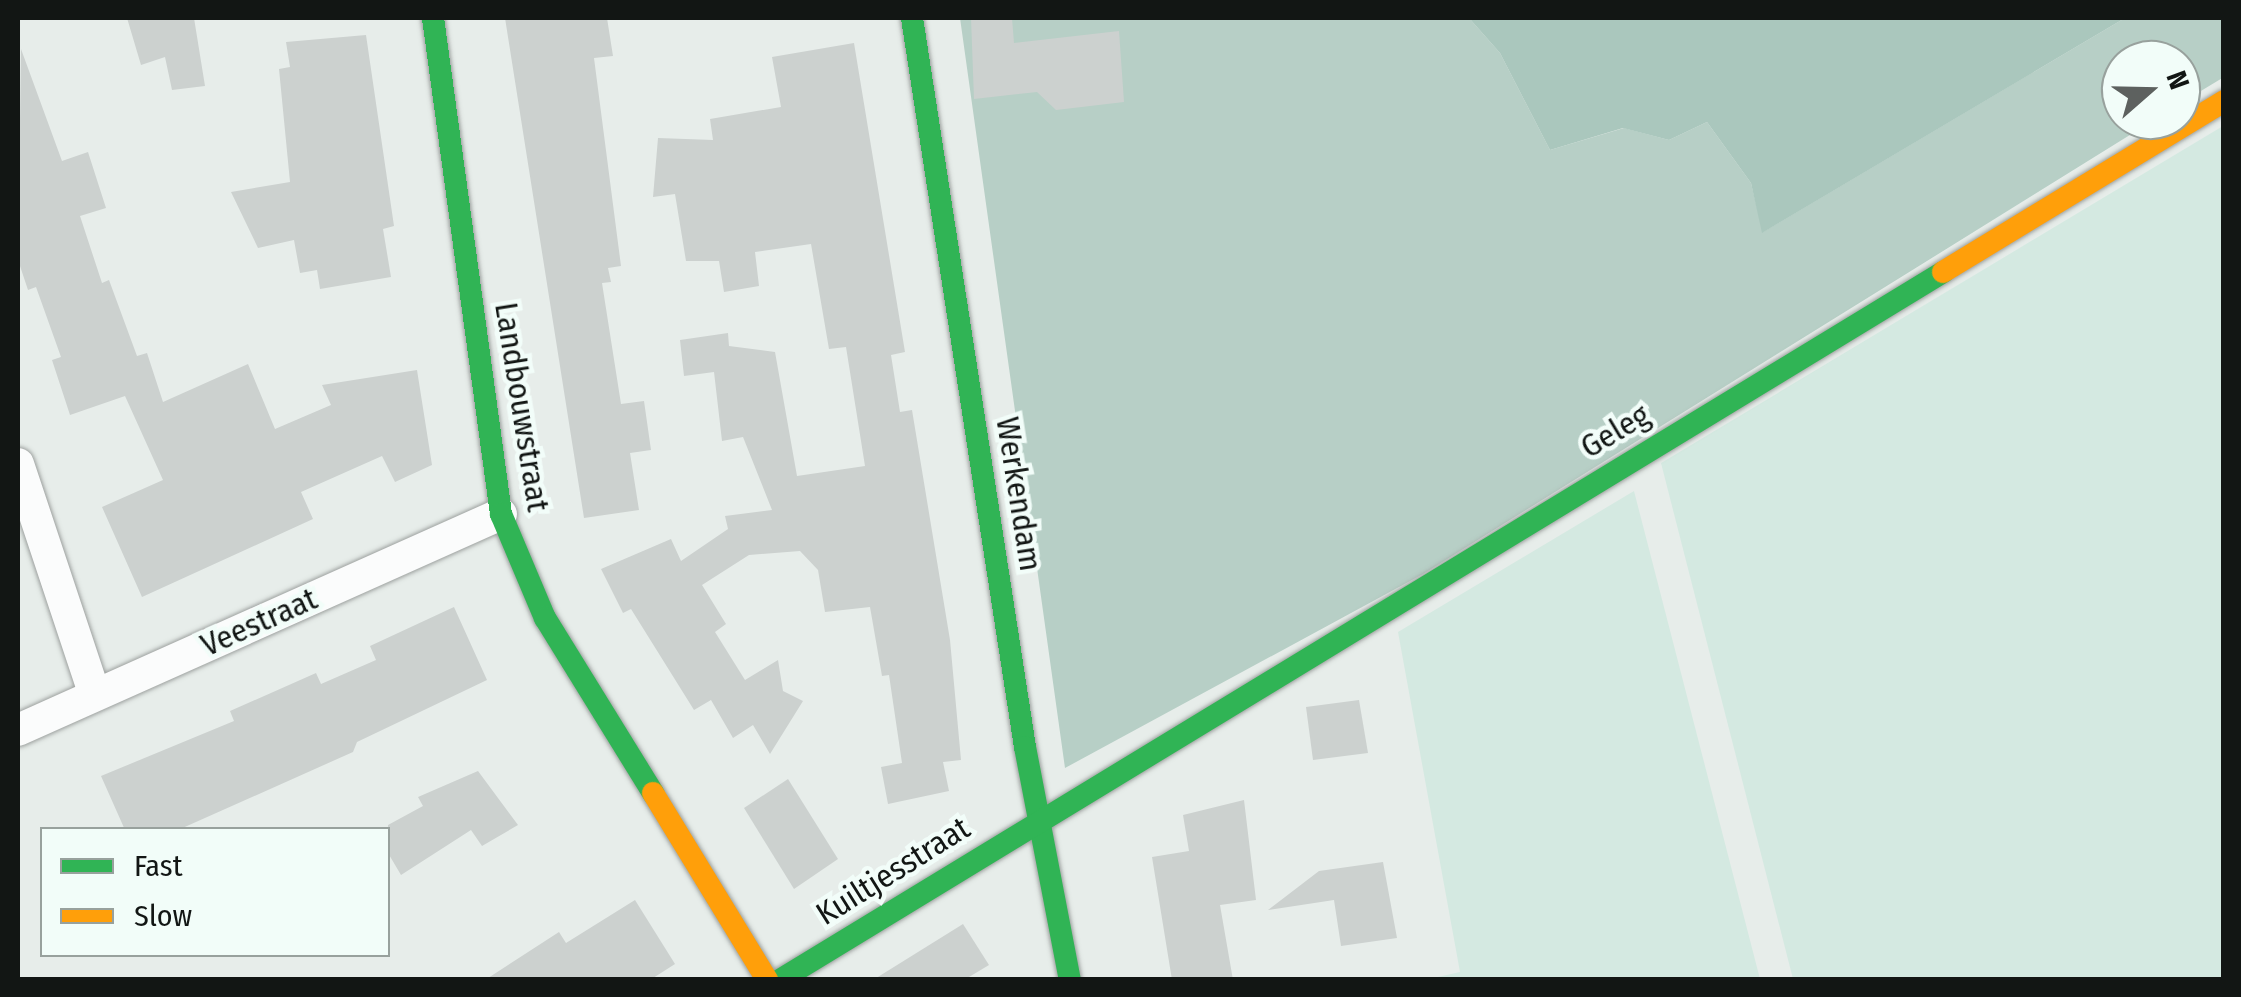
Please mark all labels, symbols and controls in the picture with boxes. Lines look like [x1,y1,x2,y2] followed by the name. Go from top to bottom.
[2101,40,2201,140] north arrow
[2159,67,2196,94] text: N
[487,300,557,514] street label: Landbouwstraat
[1574,396,1656,466] street label: Geleg
[988,414,1050,574] street label: Werkendam
[195,579,323,665] street label: Veestraat
[809,809,977,933] street label: Kuiltjesstraat
[40,827,390,957] legend
[134,848,182,884] text: Fast
[134,898,192,934] text: Slow

